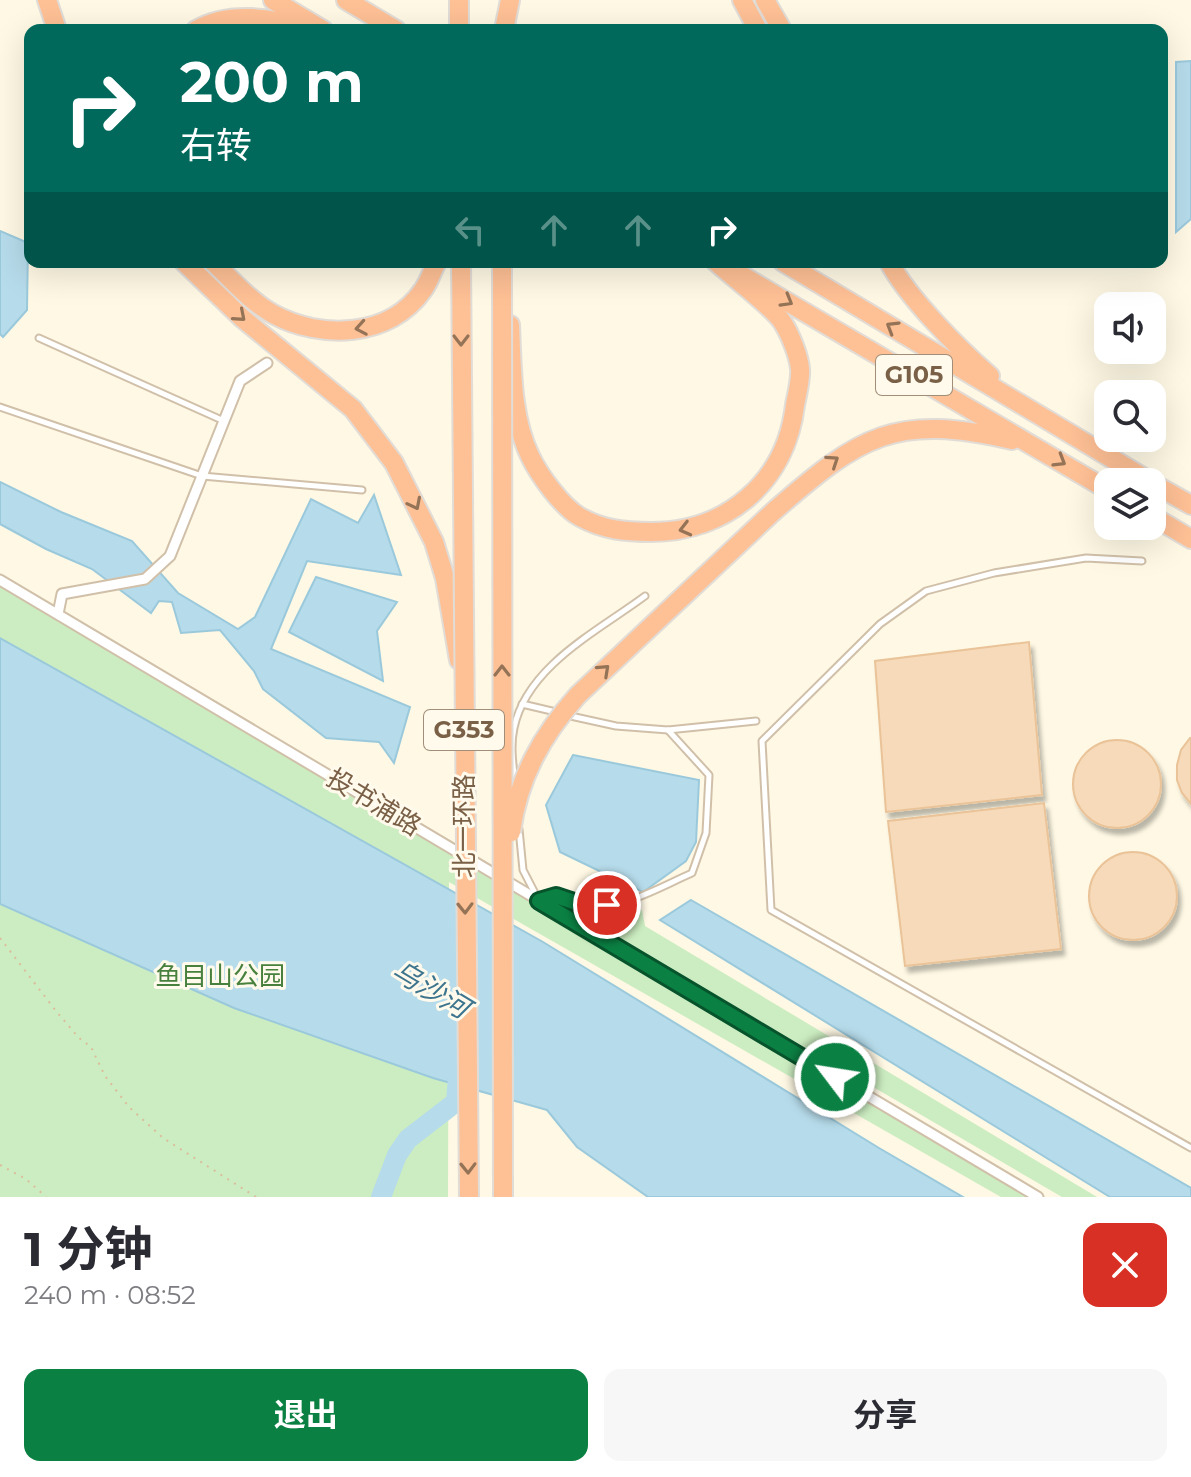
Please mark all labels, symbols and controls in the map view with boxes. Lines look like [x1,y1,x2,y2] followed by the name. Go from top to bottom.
[180,48,364,116] text: 200 m
[48,56,152,160] icon: right
[180,123,252,167] text: 右转
[448,208,492,252] icon: left
[532,208,576,252] icon: ahead
[616,208,660,252] icon: ahead
[700,208,744,252] icon: right
[778,291,793,307] one-way arrow
[1094,292,1166,540] map controls
[1094,292,1166,364] button: sound
[231,306,246,320] one-way arrow
[354,319,368,336] one-way arrow
[886,321,901,337] one-way arrow
[452,334,470,347] one-way arrow
[876,355,952,395] road number: G105
[1094,380,1166,452] button: search
[1051,451,1066,467] one-way arrow
[825,456,839,471] one-way arrow
[1094,468,1166,540] button: layers
[405,495,421,510] one-way arrow
[678,520,692,537] one-way arrow
[493,664,511,677] one-way arrow
[595,665,609,680] one-way arrow
[424,710,504,750] road number: G353
[321,761,427,843] street label: 投书浦路
[448,774,480,878] street label: 北一环路
[573,871,641,939] pin
[585,883,629,927] icon: arrive
[456,902,474,915] one-way arrow
[386,953,480,1028] water label: 乌沙河
[155,960,285,992] park label: 鱼目山公园
[793,1035,877,1119] position arrow
[460,1162,477,1175] one-way arrow
[24,1220,152,1278] text: 1 分钟
[1083,1223,1167,1307] button: close
[24,1279,196,1311] text: 240 m · 08:52
[24,1369,588,1461] button: 退出
[604,1369,1167,1461] button: 分享

